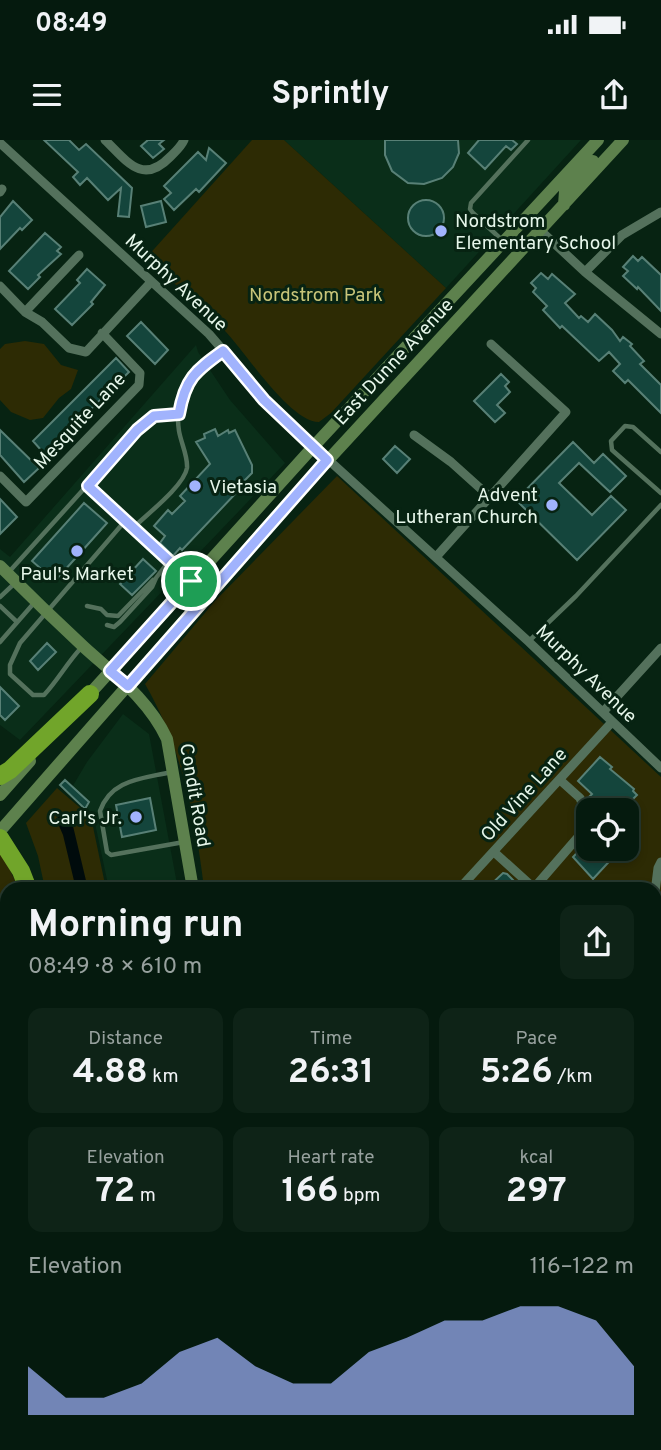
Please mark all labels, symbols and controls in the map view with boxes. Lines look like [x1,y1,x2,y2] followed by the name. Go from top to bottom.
[35,8,107,41] text: 08:49
[272,75,389,115] text: Sprintly
[28,76,66,114] icon: menu
[595,76,633,114] icon: share
[455,210,616,256] place label: Nordstrom Elementary School
[433,223,449,239] marker: Nordstrom Elementary School
[119,230,232,337] street label: Murphy Avenue
[249,284,383,308] park label: Nordstrom Park
[329,294,459,431] street label: East Dunne Avenue
[29,368,132,475] street label: Mesquite Lane
[209,476,277,500] place label: Vietasia
[187,478,203,494] marker: Vietasia
[395,484,538,530] place label: Advent Lutheran Church
[544,497,560,513] marker: Advent Lutheran Church
[69,543,85,559] marker: Paul's Market
[161,551,221,611] pin
[172,562,210,600] icon: arrive
[20,563,134,587] place label: Paul's Market
[530,620,641,729] street label: Murphy Avenue
[173,742,215,849] street label: Condit Road
[476,743,573,847] street label: Old Vine Lane
[576,798,639,861] map controls
[576,798,639,861] button: locate
[48,807,122,831] place label: Carl's Jr.
[128,809,144,825] marker: Carl's Jr.
[28,902,244,951] text: Morning run
[560,905,634,979] button: share
[28,953,202,982] text: 08:49 · 8 × 610 m
[88,1027,163,1051] text: Distance
[310,1027,352,1051] text: Time
[515,1027,557,1051] text: Pace
[73,1051,148,1095] text: 4.88
[288,1051,374,1095] text: 26:31
[480,1051,553,1095] text: 5:26
[148,1065,179,1089] text: km
[553,1065,593,1089] text: /km
[87,1146,165,1170] text: Elevation
[288,1146,374,1170] text: Heart rate
[519,1146,553,1170] text: kcal
[96,1170,135,1214] text: 72
[282,1170,339,1214] text: 166
[506,1170,567,1214] text: 297
[135,1184,156,1208] text: m
[339,1184,380,1208] text: bpm
[28,1253,123,1282] text: Elevation
[530,1253,634,1282] text: 116–122 m

